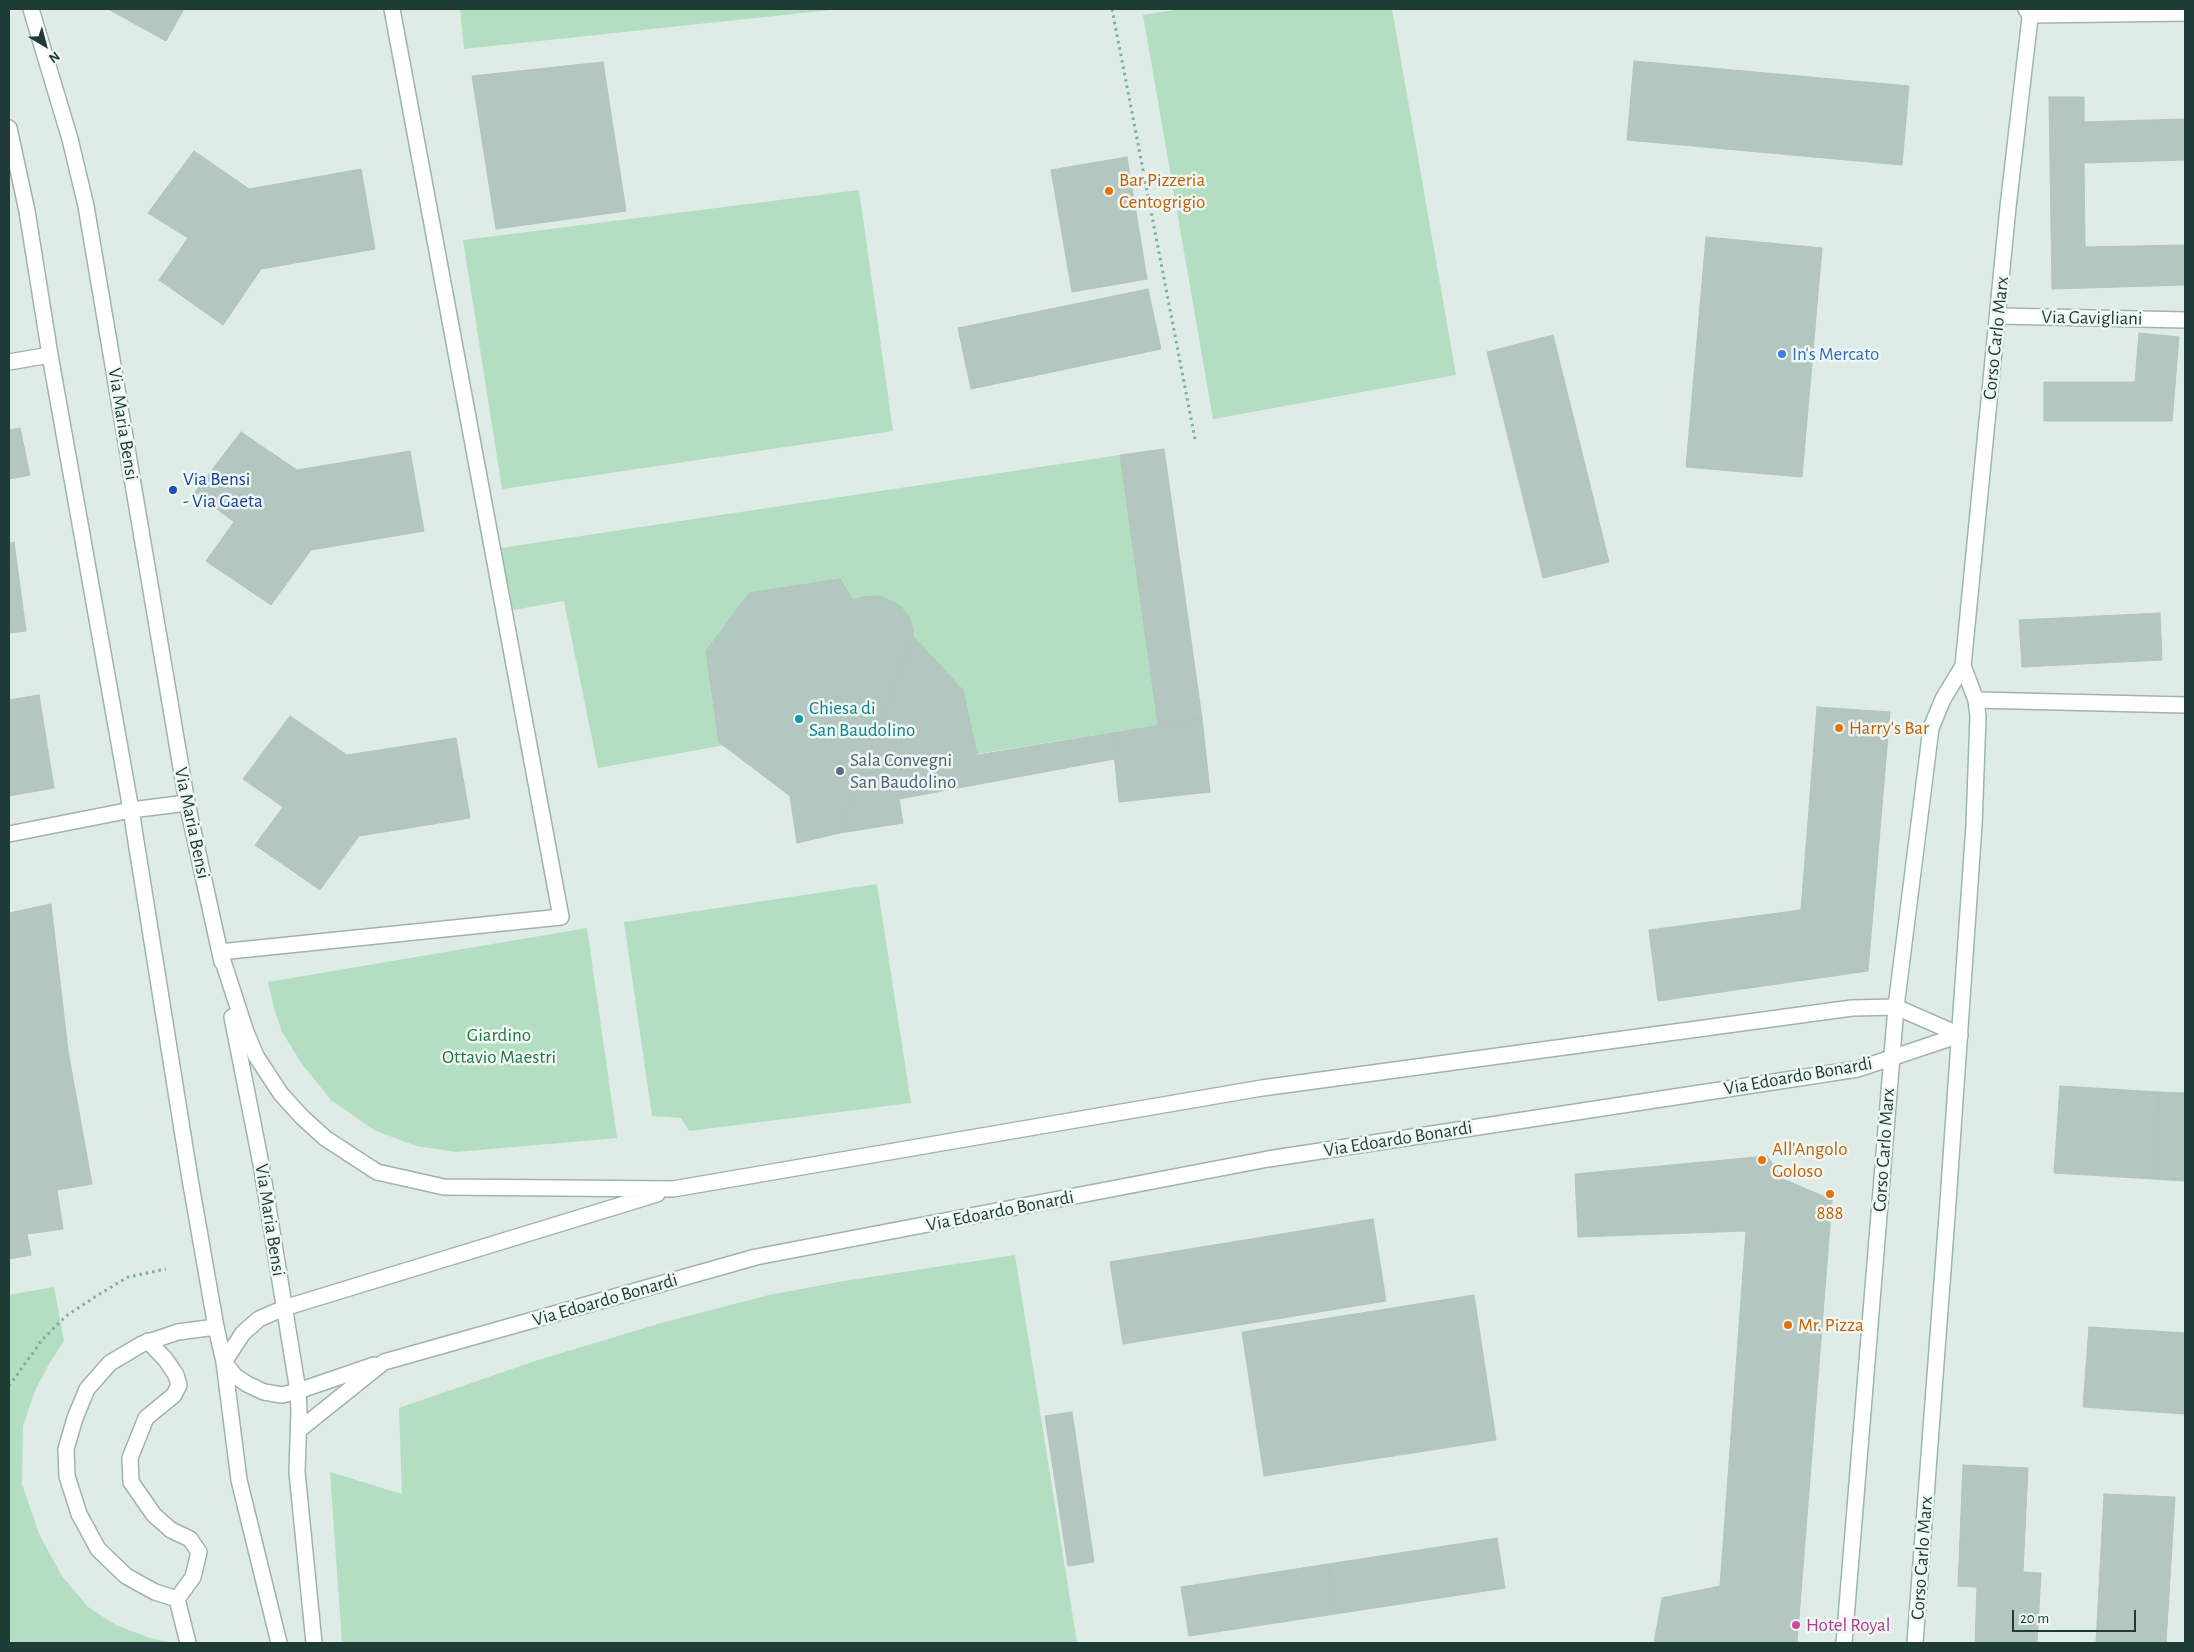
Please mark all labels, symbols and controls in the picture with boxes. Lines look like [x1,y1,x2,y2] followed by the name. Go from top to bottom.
[20,20,70,70] north arrow
[46,48,62,65] text: N
[1119,169,1205,213] place label: Bar Pizzeria Centogrigio
[1103,185,1115,197] marker: Bar Pizzeria Centogrigio
[1978,275,2014,401] street label: Corso Carlo Marx
[2041,306,2143,330] street label: Via Gavigliani
[1792,343,1879,365] place label: In's Mercato
[1776,348,1788,360] marker: In's Mercato
[103,366,143,482] street label: Via Maria Bensi
[183,468,263,512] place label: Via Bensi - Via Gaeta
[167,484,179,496] marker: Via Bensi - Via Gaeta
[809,697,915,741] place label: Chiesa di San Baudolino
[793,713,805,725] marker: Chiesa di San Baudolino
[1849,717,1929,739] place label: Harry's Bar
[1833,722,1845,734] marker: Harry's Bar
[850,749,956,793] place label: Sala Convegni San Baudolino
[169,765,215,881] street label: Via Maria Bensi
[834,765,846,777] marker: Sala Convegni San Baudolino
[442,1024,556,1068] park label: Giardino Ottavio Maestri
[1722,1052,1874,1100] street label: Via Edoardo Bonardi
[1868,1087,1900,1213] street label: Corso Carlo Marx
[1322,1116,1474,1162] street label: Via Edoardo Bonardi
[1772,1138,1848,1182] place label: All'Angolo Goloso
[1756,1154,1768,1166] marker: All'Angolo Goloso
[250,1162,290,1278] street label: Via Maria Bensi
[924,1185,1076,1237] street label: Via Edoardo Bonardi
[1824,1188,1836,1200] marker: 888
[1816,1202,1844,1224] place label: 888
[530,1268,680,1332] street label: Via Edoardo Bonardi
[1798,1314,1864,1336] place label: Mr. Pizza
[1782,1319,1794,1331] marker: Mr. Pizza
[1906,1495,1938,1621] street label: Corso Carlo Marx
[2014,1600,2138,1632] scale bar
[2020,1611,2049,1626] text: 20 m
[1806,1614,1891,1636] place label: Hotel Royal
[1790,1619,1802,1631] marker: Hotel Royal

